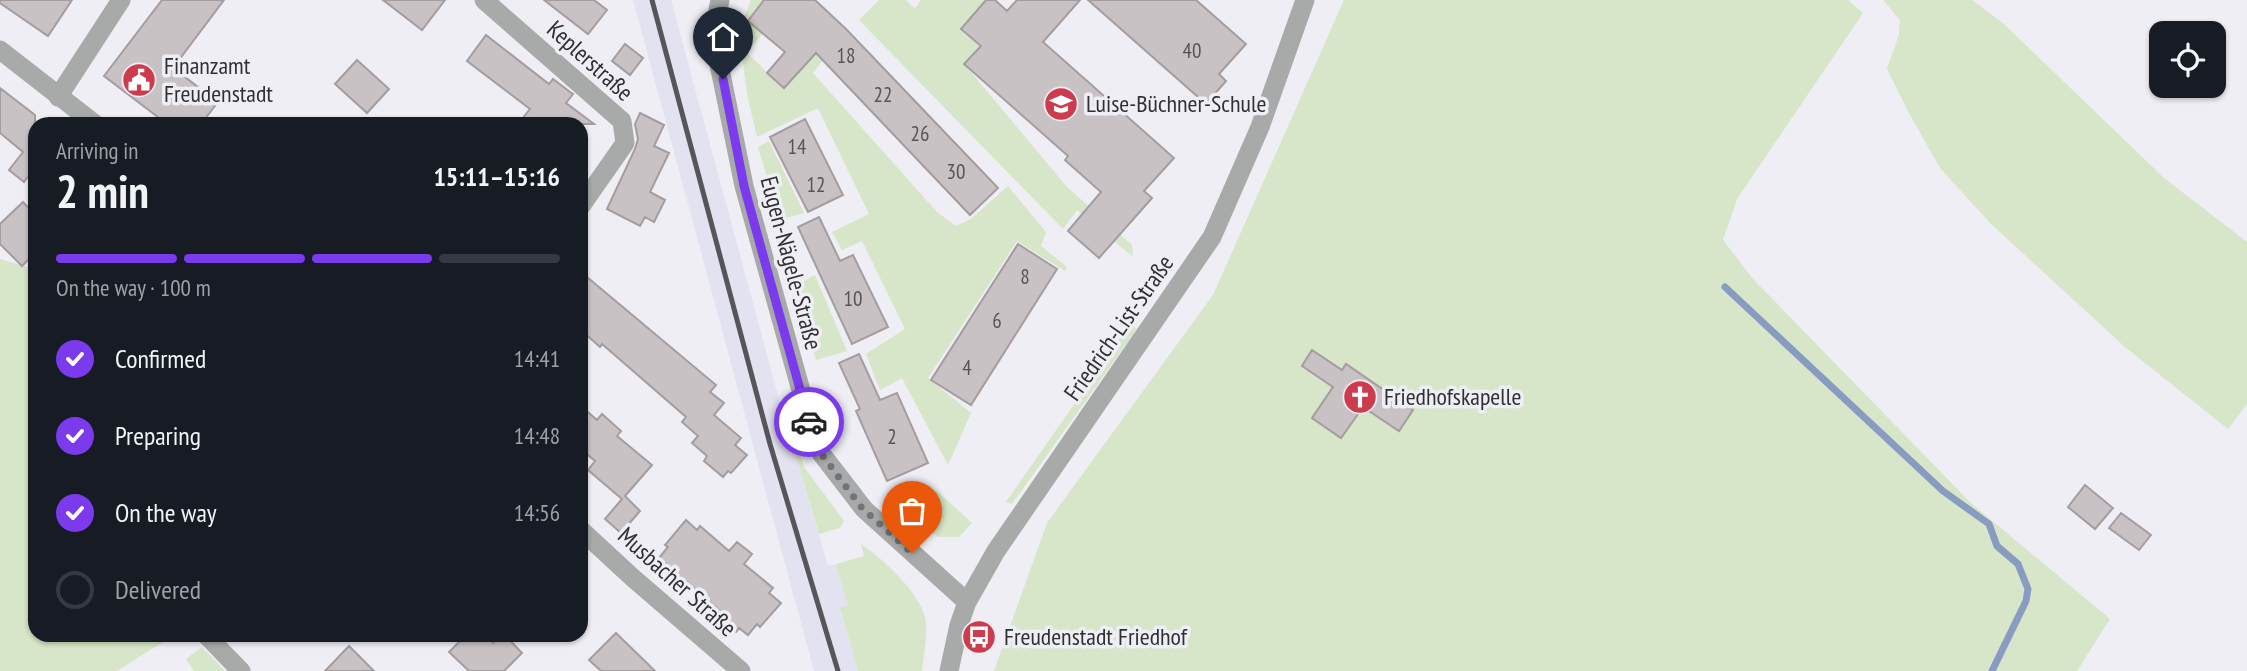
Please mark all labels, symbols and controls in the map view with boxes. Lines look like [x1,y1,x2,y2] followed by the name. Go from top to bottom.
[693,7,753,79] pin
[541,14,640,108] street label: Keplerstraße
[704,18,742,56] icon: home
[2149,21,2226,98] map controls
[2149,21,2226,98] button: locate
[1183,37,1201,64] house number: 40
[837,42,855,69] house number: 18
[164,50,273,109] place label: Finanzamt Freudenstadt
[120,61,158,99] public building icon: Finanzamt Freudenstadt
[874,81,892,108] house number: 22
[1042,85,1080,123] school or university icon: Luise-Büchner-Schule
[1086,88,1266,119] place label: Luise-Büchner-Schule
[911,120,929,147] house number: 26
[788,133,807,160] house number: 14
[56,136,138,165] text: Arriving in
[947,158,965,185] house number: 30
[433,160,560,193] text: 15:11–15:16
[56,161,149,221] text: 2 min
[807,171,825,198] house number: 12
[753,173,830,353] street label: Eugen-Nägele-Straße
[1057,249,1180,407] street label: Friedrich-List-Straße
[1020,263,1030,290] house number: 8
[56,273,211,302] text: On the way · 100 m
[844,285,862,312] house number: 10
[992,307,1002,334] house number: 6
[56,340,94,378] icon: check
[115,342,206,375] text: Confirmed
[514,344,560,373] text: 14:41
[962,354,972,381] house number: 4
[1341,378,1379,416] church icon: Friedhofskapelle
[1384,381,1521,412] place label: Friedhofskapelle
[774,387,844,457] courier
[790,403,828,441] icon: car
[56,417,94,455] icon: check
[115,419,201,452] text: Preparing
[514,421,560,450] text: 14:48
[887,423,897,450] house number: 2
[882,481,942,553] pin
[893,492,931,530] icon: bag
[56,494,94,532] icon: check
[115,496,217,529] text: On the way
[514,498,560,527] text: 14:56
[612,520,743,643] street label: Musbacher Straße
[115,573,201,606] text: Delivered
[960,618,998,656] bus stop icon: Freudenstadt Friedhof
[1004,621,1188,652] place label: Freudenstadt Friedhof

